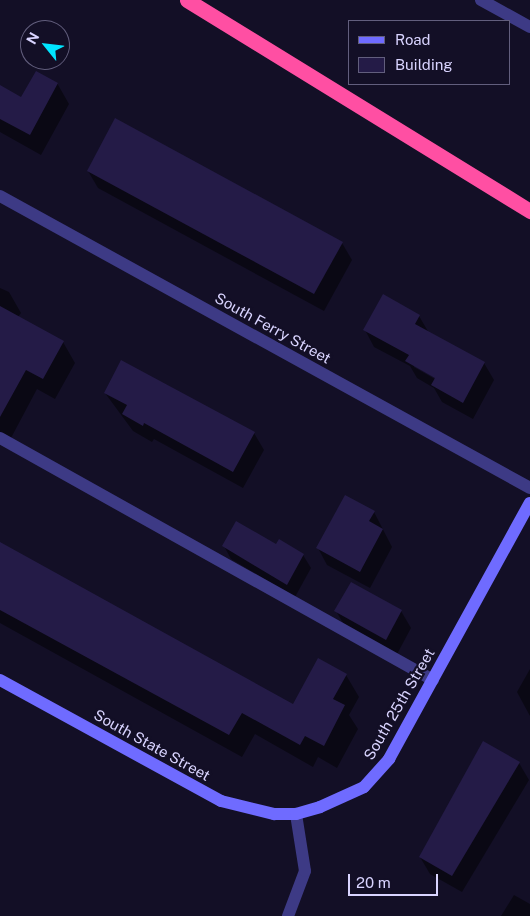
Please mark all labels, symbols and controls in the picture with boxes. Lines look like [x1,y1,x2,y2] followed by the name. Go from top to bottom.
[20,20,70,70] north arrow
[348,20,510,85] legend
[23,30,42,47] text: N
[395,31,431,48] text: Road
[395,56,453,73] text: Building
[212,289,334,367] street label: South Ferry Street
[360,645,438,763] street label: South 25th Street
[91,706,213,784] street label: South State Street
[350,864,440,896] scale bar
[356,874,391,891] text: 20 m

